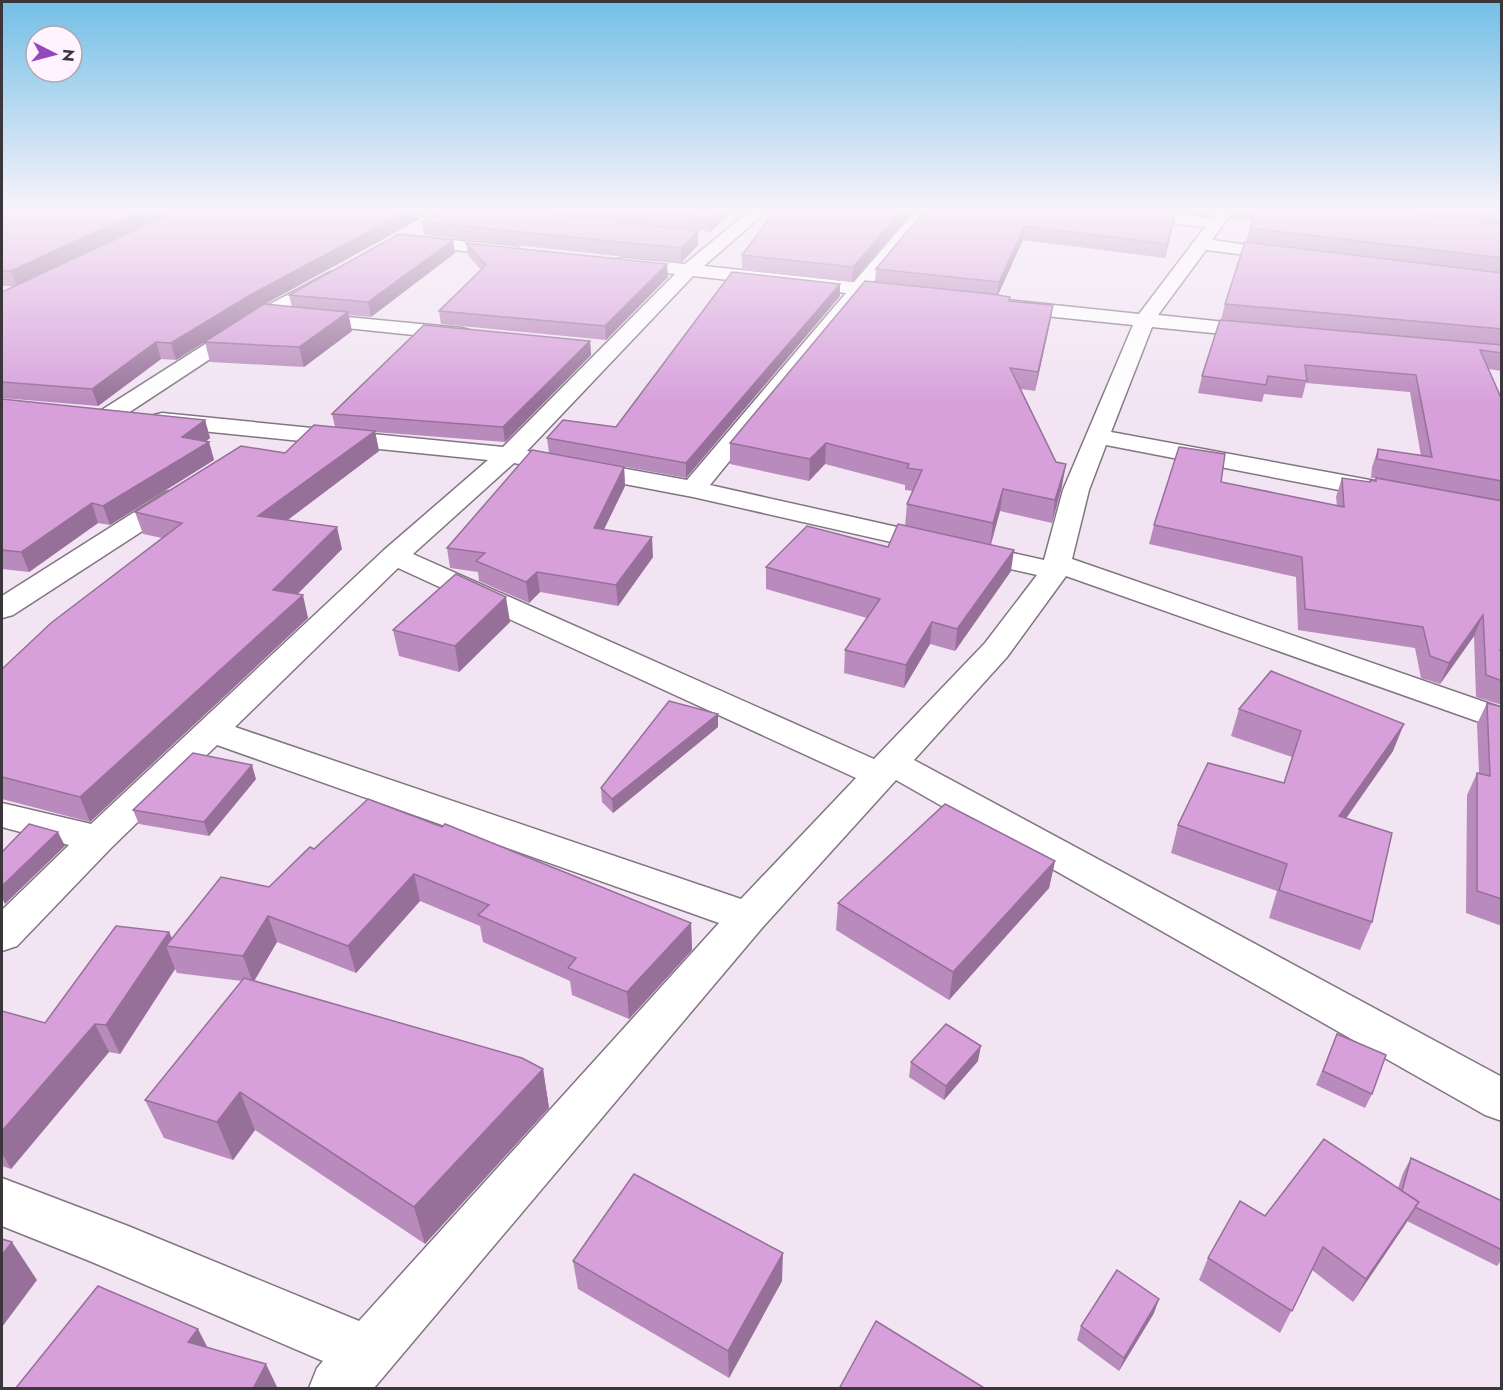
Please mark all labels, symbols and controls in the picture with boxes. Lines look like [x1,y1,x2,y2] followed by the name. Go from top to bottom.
[24,24,84,84] north arrow
[56,48,81,63] text: N

